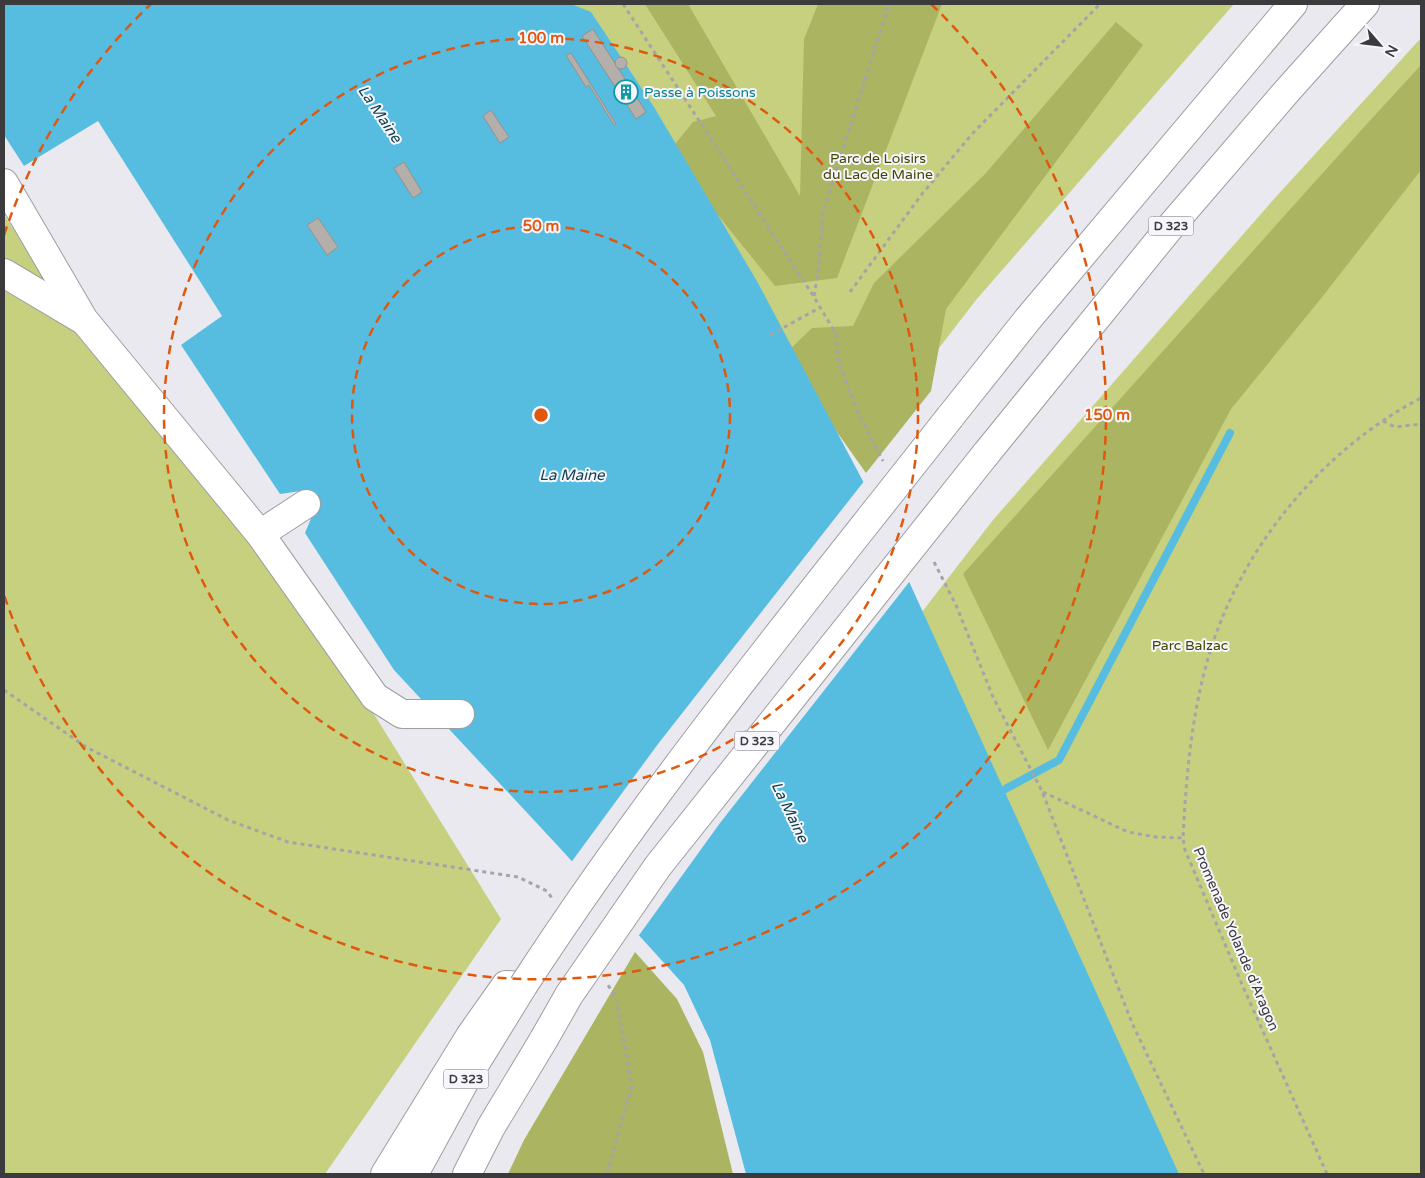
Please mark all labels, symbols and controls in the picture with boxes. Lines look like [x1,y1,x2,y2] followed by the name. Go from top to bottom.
[1355,20,1405,70] north arrow
[518,29,564,47] text: 100 m
[1381,42,1401,60] text: N
[613,79,639,105] building icon: Passe à Poissons
[354,82,407,147] water label: La Maine
[644,84,756,101] place label: Passe à Poissons
[823,150,933,183] park label: Parc de Loisirs du Lac de Maine
[523,217,559,235] text: 50 m
[1148,217,1194,236] road number: D 323
[532,406,550,424] centre of rings
[1084,406,1130,424] text: 150 m
[539,466,606,484] water label: La Maine
[1152,637,1228,654] park label: Parc Balzac
[734,731,780,750] road number: D 323
[768,779,813,847] water label: La Maine
[1189,844,1283,1034] street label: Promenade Yolande d’Aragon
[444,1070,488,1088] road number: D 323

